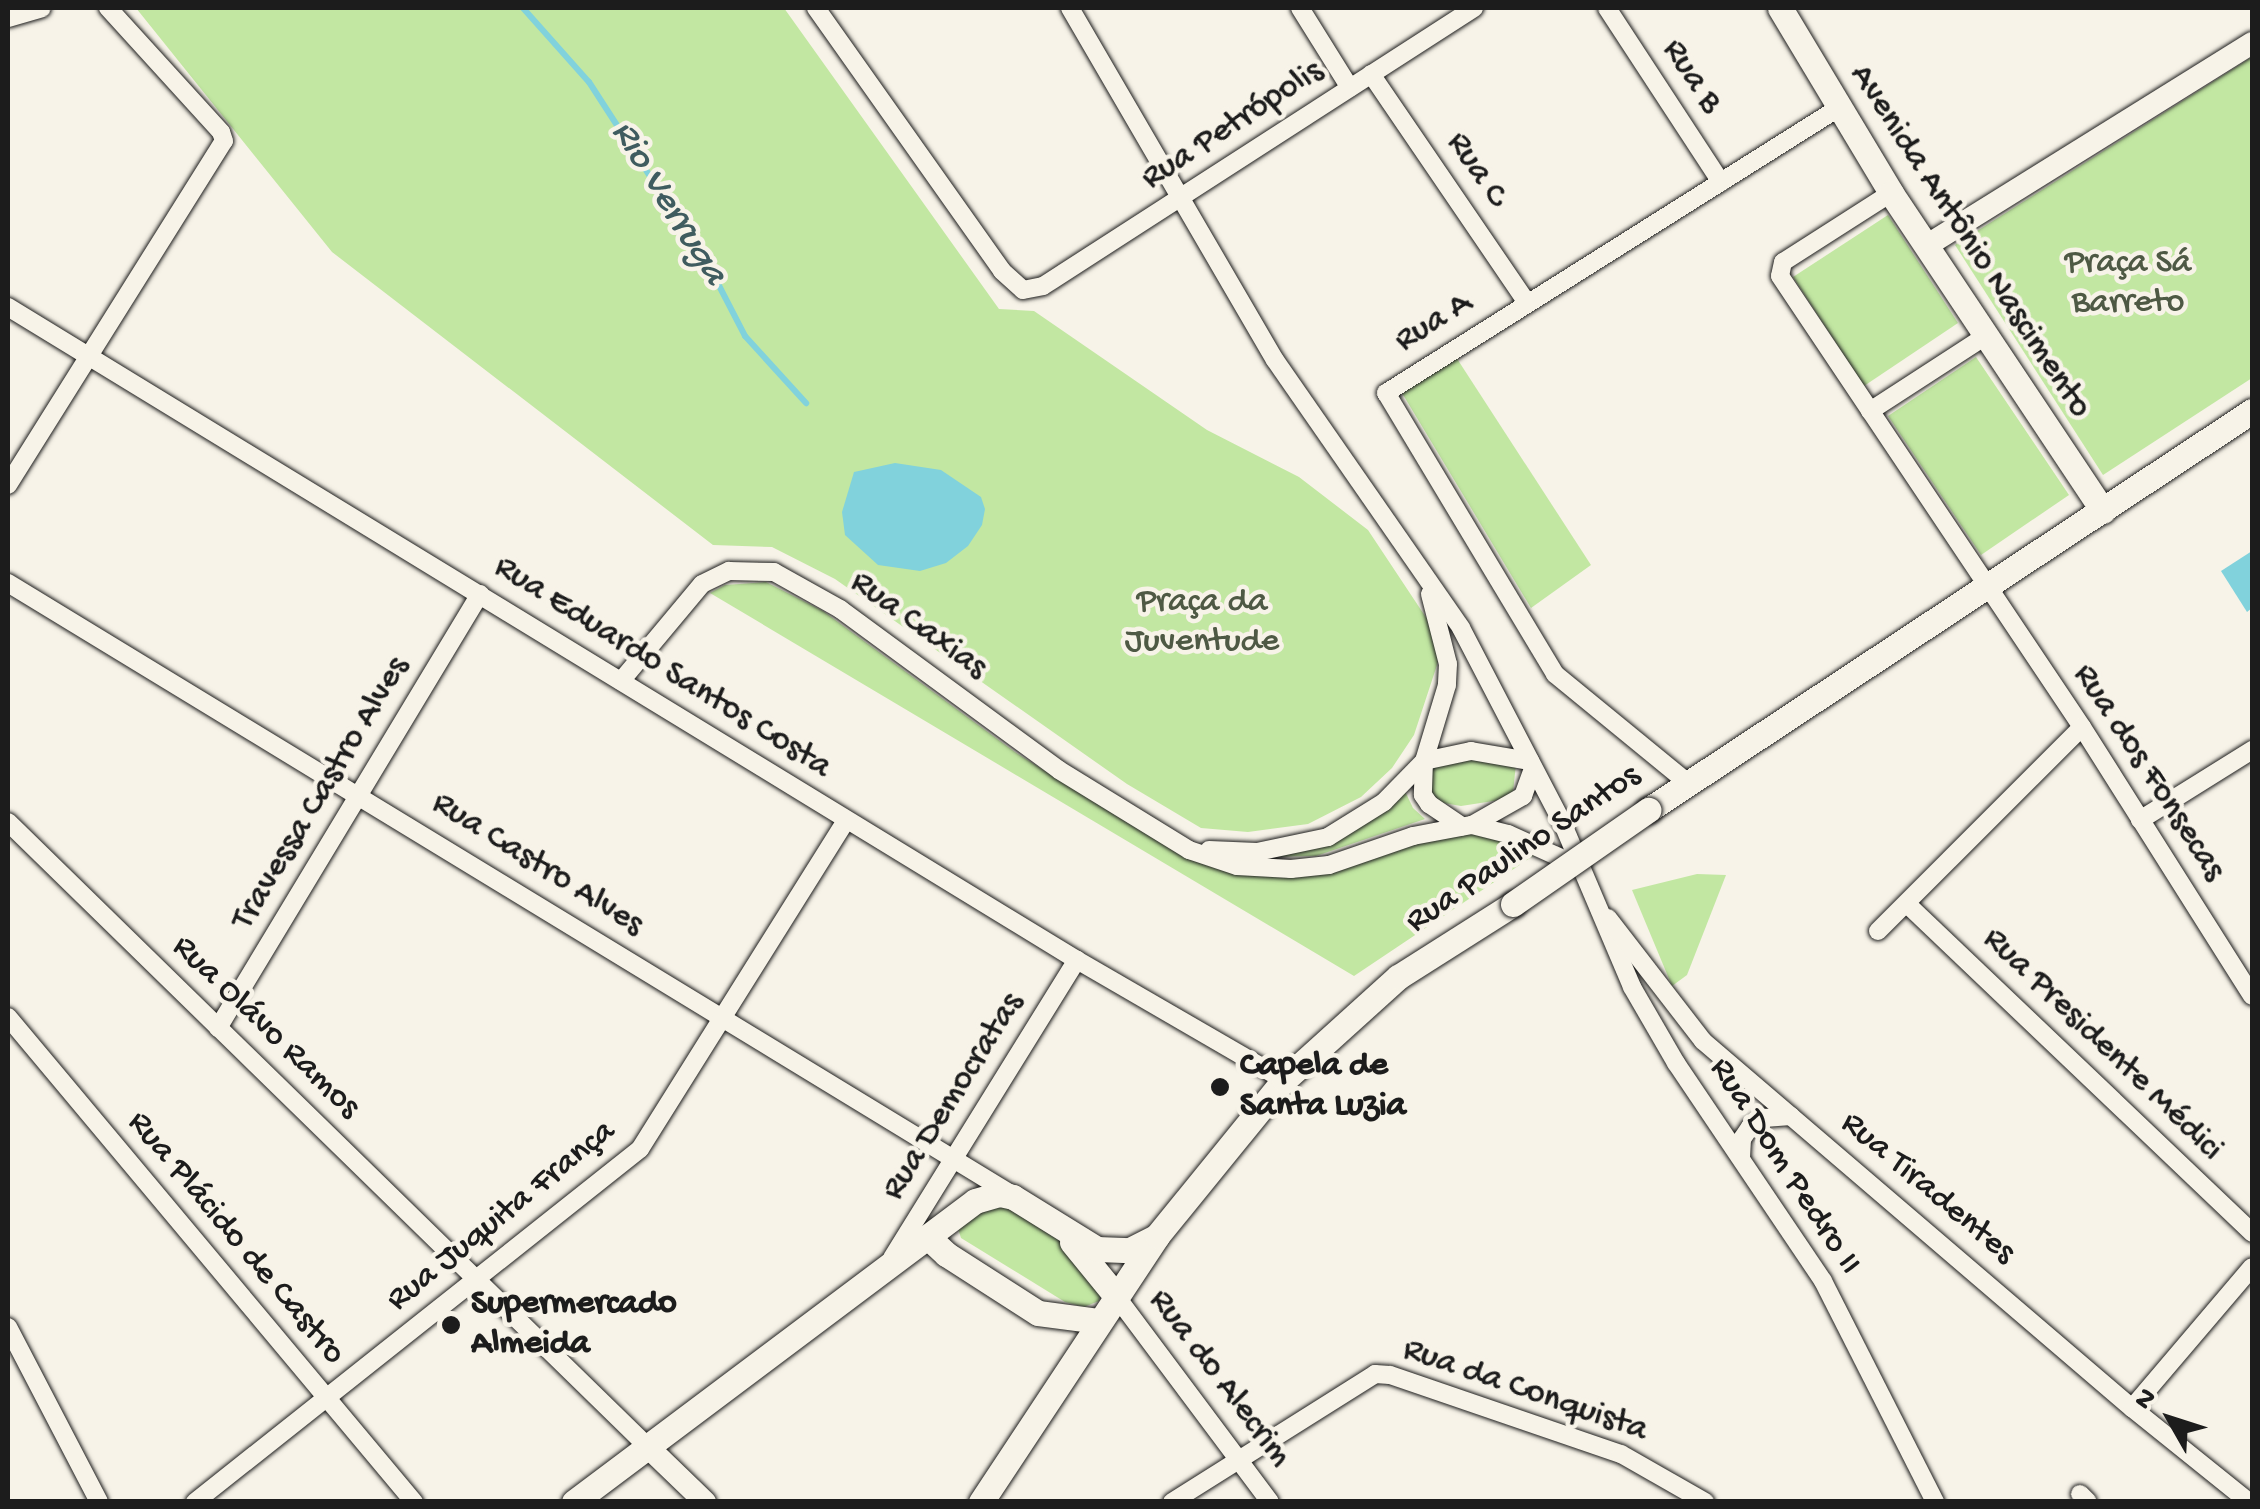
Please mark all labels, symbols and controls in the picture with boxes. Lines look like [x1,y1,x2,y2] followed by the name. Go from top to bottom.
[1652,32,1730,122] street label: Rua B
[1134,52,1332,200] street label: Rua Petrópolis
[1839,57,2099,427] street label: Avenida Antônio Nascimento
[599,113,735,295] water label: Rio Verruga
[1436,124,1516,216] street label: Rua C
[2065,243,2191,325] park label: Praça Sá Barreto
[1388,283,1480,363] street label: Rua A
[486,547,838,789] street label: Rua Eduardo Santos Costa
[841,562,995,690] street label: Rua Caxias
[1125,582,1279,664] park label: Praça da Juventude
[224,650,420,938] street label: Travessa Castro Alves
[2062,657,2234,889] street label: Rua dos Fonsecas
[1399,756,1649,944] street label: Rua Paulino Santos
[423,783,651,947] street label: Rua Castro Alves
[1973,919,2231,1171] street label: Rua Presidente Médici
[162,927,368,1129] street label: Rua Olávo Ramos
[873,986,1035,1208] street label: Rua Democratas
[1240,1046,1406,1128] place label: Capela de Santa Luzia
[1698,1051,1870,1283] street label: Rua Dom Pedro II
[1209,1076,1231,1098] marker: Capela de Santa Luzia
[117,1104,353,1374] street label: Rua Plácido de Castro
[1831,1104,2023,1274] street label: Rua Tiradentes
[379,1112,625,1322] street label: Rua Juquita França
[1138,1281,1300,1477] street label: Rua do Alecrim
[471,1284,677,1366] place label: Supermercado Almeida
[440,1314,462,1336] marker: Supermercado Almeida
[1397,1329,1653,1453] street label: Rua da Conquista
[2120,1369,2220,1469] north arrow
[2128,1382,2165,1417] text: N

